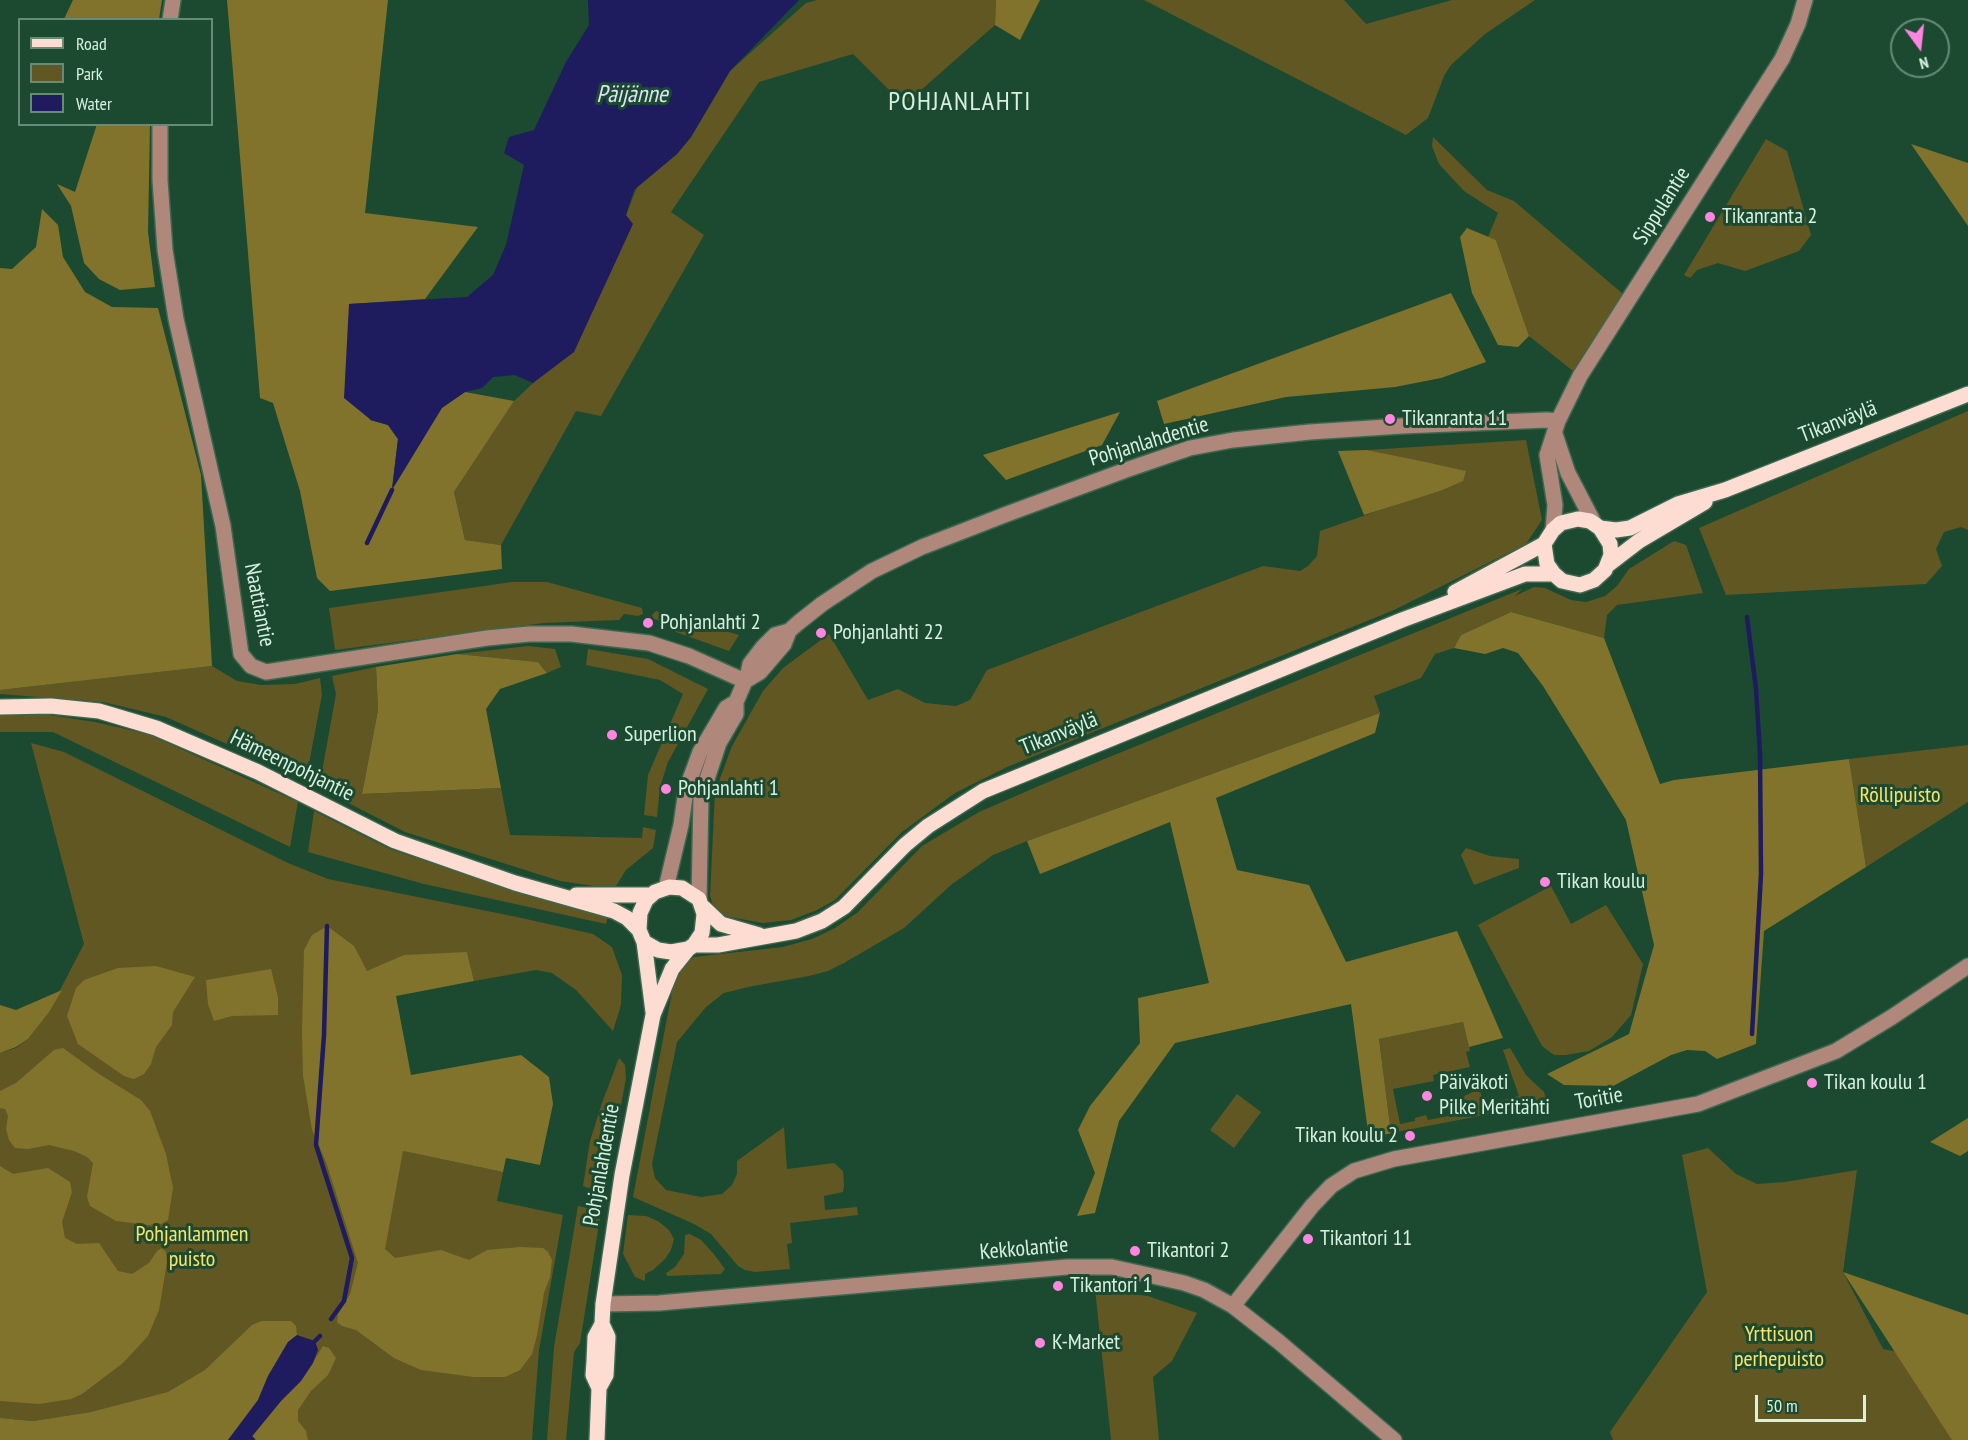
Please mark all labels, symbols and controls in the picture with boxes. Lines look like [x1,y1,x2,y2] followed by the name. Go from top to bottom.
[18,18,213,126] legend
[1890,18,1950,78] north arrow
[76,32,107,55] text: Road
[1917,53,1931,74] text: N
[76,62,103,85] text: Park
[596,81,668,109] water label: Päijänne
[888,87,1032,119] district label: POHJANLAHTI
[76,92,112,115] text: Water
[1628,162,1696,250] street label: Sippulantie
[1722,204,1818,230] place label: Tikanranta 2
[1703,210,1717,224] marker: Tikanranta 2
[1795,395,1881,449] street label: Tikanväylä
[1402,406,1507,432] place label: Tikanranta 11
[1086,411,1212,473] street label: Pohjanlahdentie
[1383,412,1397,426] marker: Tikanranta 11
[238,561,280,649] street label: Naattiantie
[660,610,761,636] place label: Pohjanlahti 2
[641,616,655,630] marker: Pohjanlahti 2
[833,620,944,646] place label: Pohjanlahti 22
[814,626,828,640] marker: Pohjanlahti 22
[1016,707,1102,761] street label: Tikanväylä
[624,722,697,748] place label: Superlion
[226,725,358,807] street label: Hämeenpohjantie
[605,728,619,742] marker: Superlion
[678,776,779,802] place label: Pohjanlahti 1
[659,782,673,796] marker: Pohjanlahti 1
[1860,783,1940,809] park label: Röllipuisto
[1557,869,1645,895] place label: Tikan koulu
[1538,875,1552,889] marker: Tikan koulu
[1439,1070,1550,1122] place label: Päiväkoti Pilke Meritähti
[1824,1070,1927,1096] place label: Tikan koulu 1
[1805,1076,1819,1090] marker: Tikan koulu 1
[1573,1082,1625,1116] street label: Toritie
[1420,1089,1434,1103] marker: Päiväkoti Pilke Meritähti
[578,1102,626,1228] street label: Pohjanlahdentie
[1295,1123,1398,1149] place label: Tikan koulu 2
[1403,1129,1417,1143] marker: Tikan koulu 2
[136,1222,248,1274] park label: Pohjanlammen puisto
[1320,1226,1412,1252] place label: Tikantori 11
[979,1232,1069,1266] street label: Kekkolantie
[1301,1232,1315,1246] marker: Tikantori 11
[1147,1238,1229,1264] place label: Tikantori 2
[1128,1244,1142,1258] marker: Tikantori 2
[1070,1273,1152,1299] place label: Tikantori 1
[1051,1279,1065,1293] marker: Tikantori 1
[1734,1322,1824,1374] park label: Yrttisuon perhepuisto
[1052,1330,1120,1356] place label: K-Market
[1033,1336,1047,1350] marker: K-Market
[1758,1383,1869,1421] scale bar
[1766,1394,1798,1417] text: 50 m

